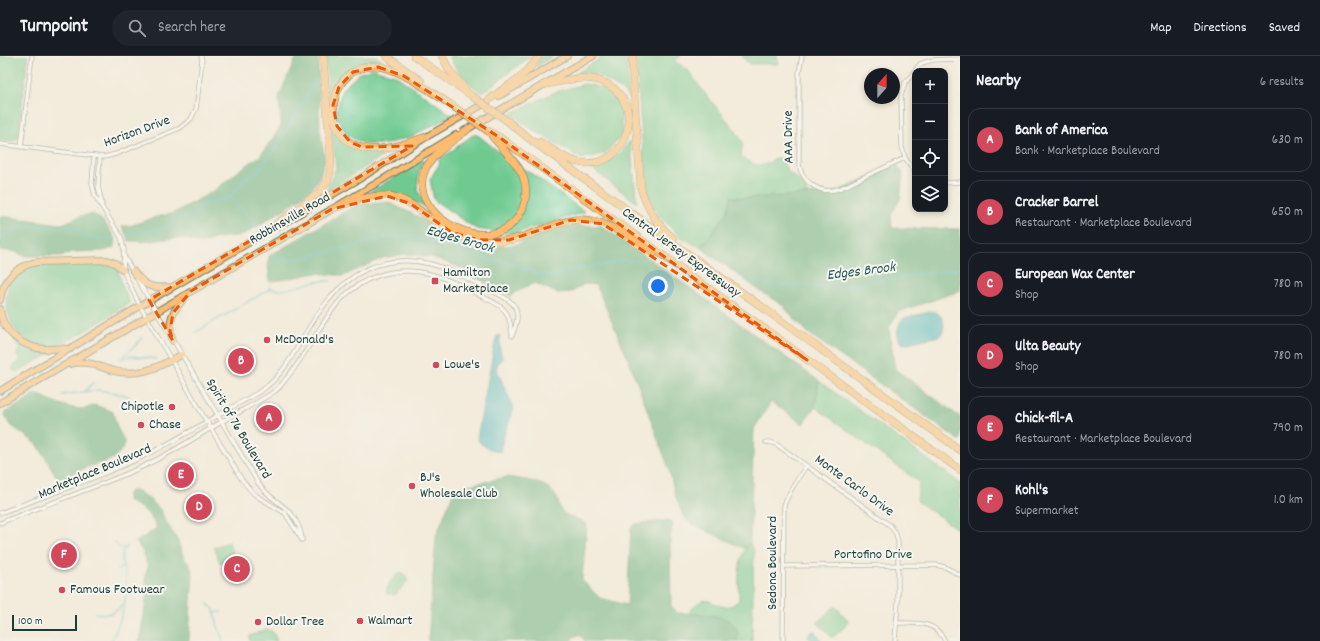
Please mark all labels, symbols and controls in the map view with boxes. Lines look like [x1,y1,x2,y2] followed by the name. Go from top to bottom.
[112,10,392,46] search box
[20,14,88,41] text: Turnpoint
[126,17,148,39] icon: search
[158,17,226,39] text: Search here
[1150,18,1172,38] text: Map
[1194,18,1247,38] text: Directions
[1269,18,1300,38] text: Saved
[864,68,900,104] north arrow
[912,68,948,212] map controls
[912,68,948,104] button: +
[976,70,1020,94] text: Nearby
[1260,73,1304,92] text: 6 results
[912,104,948,140] button: −
[779,110,799,164] street label: AAA Drive
[101,111,173,153] street label: Horizon Drive
[1015,120,1108,142] text: Bank of America
[986,131,994,150] text: A
[1272,131,1303,150] text: 630 m
[912,140,948,176] button: locate
[1015,142,1160,161] text: Bank · Marketplace Boulevard
[912,176,948,212] button: layers
[246,188,334,250] street label: Robbinsville Road
[1015,192,1098,214] text: Cracker Barrel
[617,203,745,303] street label: Central Jersey Expressway
[987,203,993,222] text: B
[1272,203,1303,222] text: 650 m
[1015,214,1192,233] text: Restaurant · Marketplace Boulevard
[424,220,498,261] water label: Edges Brook
[825,257,898,287] water label: Edges Brook
[443,263,508,299] place label: Hamilton Marketplace
[1015,264,1135,286] text: European Wax Center
[987,275,993,294] text: C
[1274,275,1303,294] text: 780 m
[430,276,440,286] marker: Hamilton Marketplace
[648,276,668,296] your location
[1015,286,1038,305] text: Shop
[275,330,334,350] place label: McDonald's
[262,335,272,345] marker: McDonald's
[1015,336,1081,358] text: Ulta Beauty
[228,346,254,376] pin: B
[987,347,993,366] text: D
[1274,347,1303,366] text: 780 m
[444,355,480,375] place label: Lowe's
[1015,358,1038,377] text: Shop
[431,360,441,370] marker: Lowe's
[200,375,276,483] street label: Spirit of 76 Boulevard
[121,397,164,417] place label: Chipotle
[167,402,177,412] marker: Chipotle
[256,403,282,433] pin: A
[1015,408,1073,430] text: Chick-fil-A
[149,415,181,435] place label: Chase
[987,419,993,438] text: E
[1273,419,1303,438] text: 790 m
[136,420,146,430] marker: Chase
[1015,430,1192,449] text: Restaurant · Marketplace Boulevard
[35,439,155,505] street label: Marketplace Boulevard
[810,450,898,522] street label: Monte Carlo Drive
[168,460,194,490] pin: E
[420,468,498,504] place label: BJ's Wholesale Club
[1015,480,1048,502] text: Kohl's
[407,481,417,491] marker: BJ's Wholesale Club
[987,491,993,510] text: F
[1274,491,1303,510] text: 1.0 km
[186,492,212,522] pin: D
[1015,502,1079,521] text: Supermarket
[763,516,783,610] street label: Sedona Boulevard
[51,540,77,570] pin: F
[834,545,912,565] street label: Portofino Drive
[224,554,250,584] pin: C
[70,580,165,600] place label: Famous Footwear
[57,585,67,595] marker: Famous Footwear
[368,611,412,631] place label: Walmart
[266,612,324,632] place label: Dollar Tree
[12,613,77,632] scale bar
[18,614,42,630] text: 100 m
[355,616,365,626] marker: Walmart
[253,617,263,627] marker: Dollar Tree

